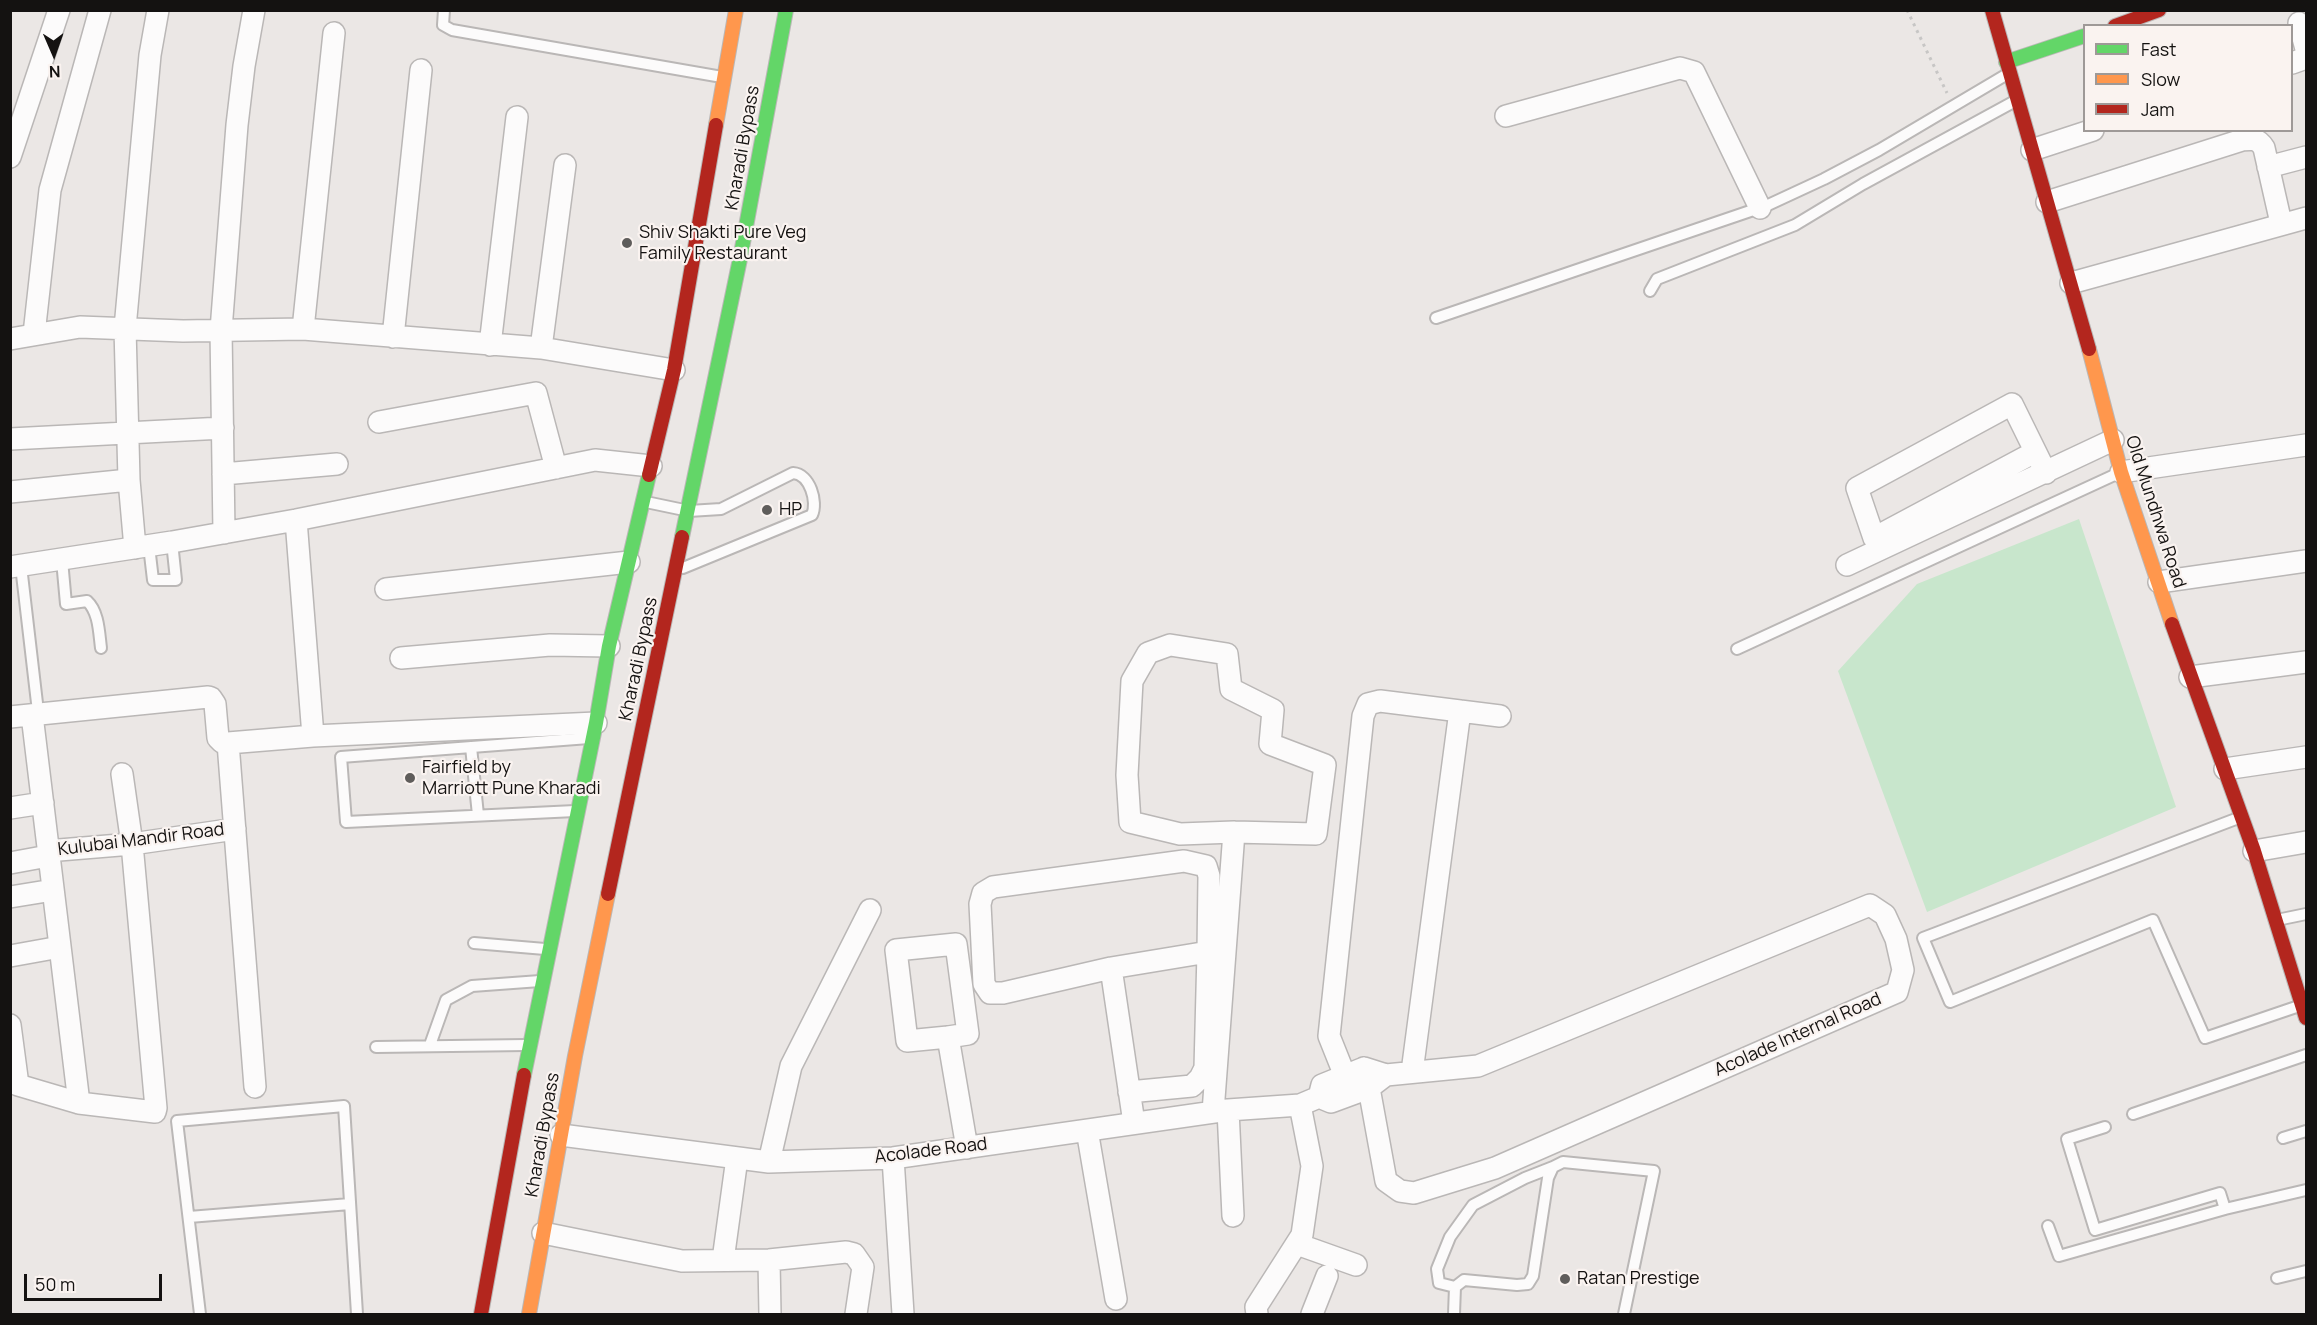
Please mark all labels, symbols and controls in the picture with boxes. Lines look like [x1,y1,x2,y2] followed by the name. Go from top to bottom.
[24,24,84,84] north arrow
[2083,24,2293,132] legend
[2141,37,2176,61] text: Fast
[48,61,61,83] text: N
[2141,67,2180,91] text: Slow
[721,84,765,212] street label: Kharadi Bypass
[2141,97,2175,121] text: Jam
[639,222,806,264] place label: Shiv Shakti Pure Veg Family Restaurant
[620,236,634,250] marker: Shiv Shakti Pure Veg Family Restaurant
[2120,433,2190,591] street label: Old Mundhwa Road
[779,499,802,521] place label: HP
[760,503,774,517] marker: HP
[615,595,663,723] street label: Kharadi Bypass
[422,757,601,800] place label: Fairfield by Marriott Pune Kharadi
[403,771,417,785] marker: Fairfield by Marriott Pune Kharadi
[57,819,225,861] street label: Kulubai Mandir Road
[1711,988,1885,1082] street label: Acolade Internal Road
[521,1071,565,1199] street label: Kharadi Bypass
[873,1133,989,1169] street label: Acolade Road
[27,1262,165,1300] scale bar
[1577,1268,1700,1290] place label: Ratan Prestige
[35,1272,75,1296] text: 50 m
[1558,1272,1572,1286] marker: Ratan Prestige

